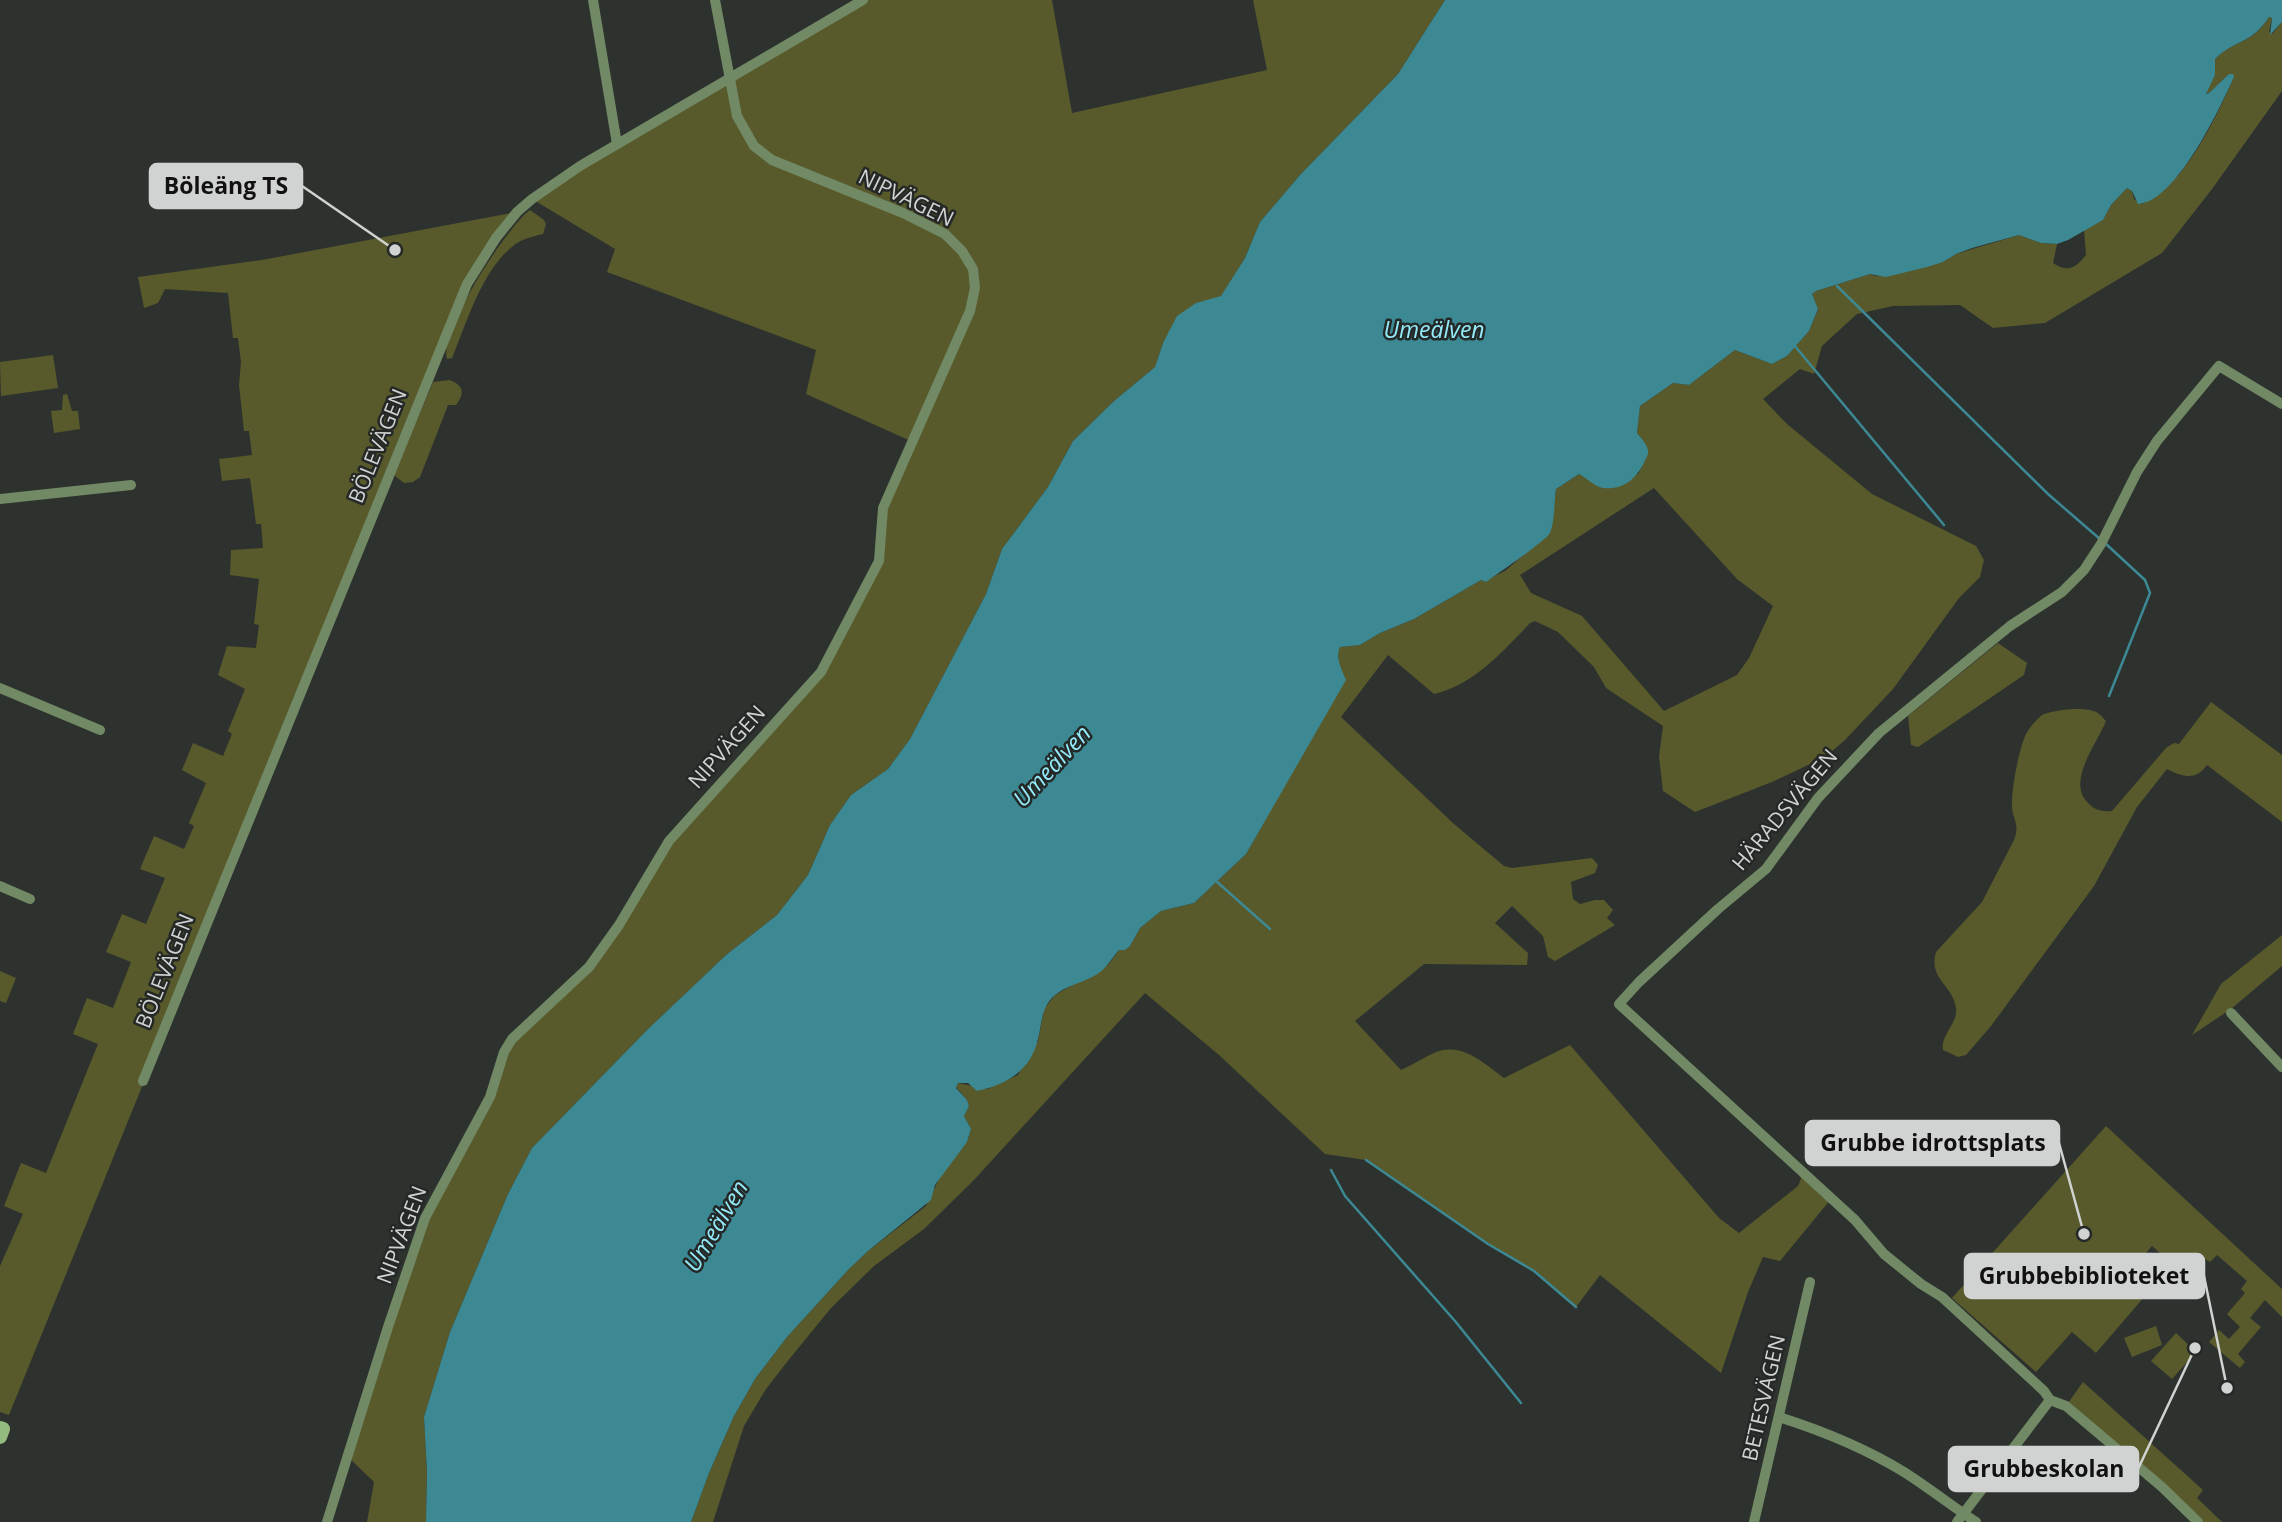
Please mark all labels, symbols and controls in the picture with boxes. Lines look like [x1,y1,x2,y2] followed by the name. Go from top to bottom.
[854,162,959,232] street label: NIPVÄGEN
[150,164,302,208] callout: Böleäng TS
[164,169,288,201] text: Böleäng TS
[1383,313,1485,345] water label: Umeälven
[341,384,413,507] street label: BÖLEVÄGEN
[681,699,771,794] street label: NIPVÄGEN
[1005,717,1097,813] water label: Umeälven
[1725,743,1843,876] street label: HÄRADSVÄGEN
[128,909,200,1032] street label: BÖLEVÄGEN
[1806,1121,2059,1165] callout: Grubbe idrottsplats
[1820,1126,2046,1158] text: Grubbe idrottsplats
[675,1174,755,1277] water label: Umeälven
[370,1182,433,1288] street label: NIPVÄGEN
[1965,1254,2204,1298] callout: Grubbebiblioteket
[1979,1259,2189,1291] text: Grubbebiblioteket
[1735,1332,1791,1464] street label: BETESVÄGEN
[1949,1447,2138,1491] callout: Grubbeskolan
[1964,1452,2124,1484] text: Grubbeskolan

